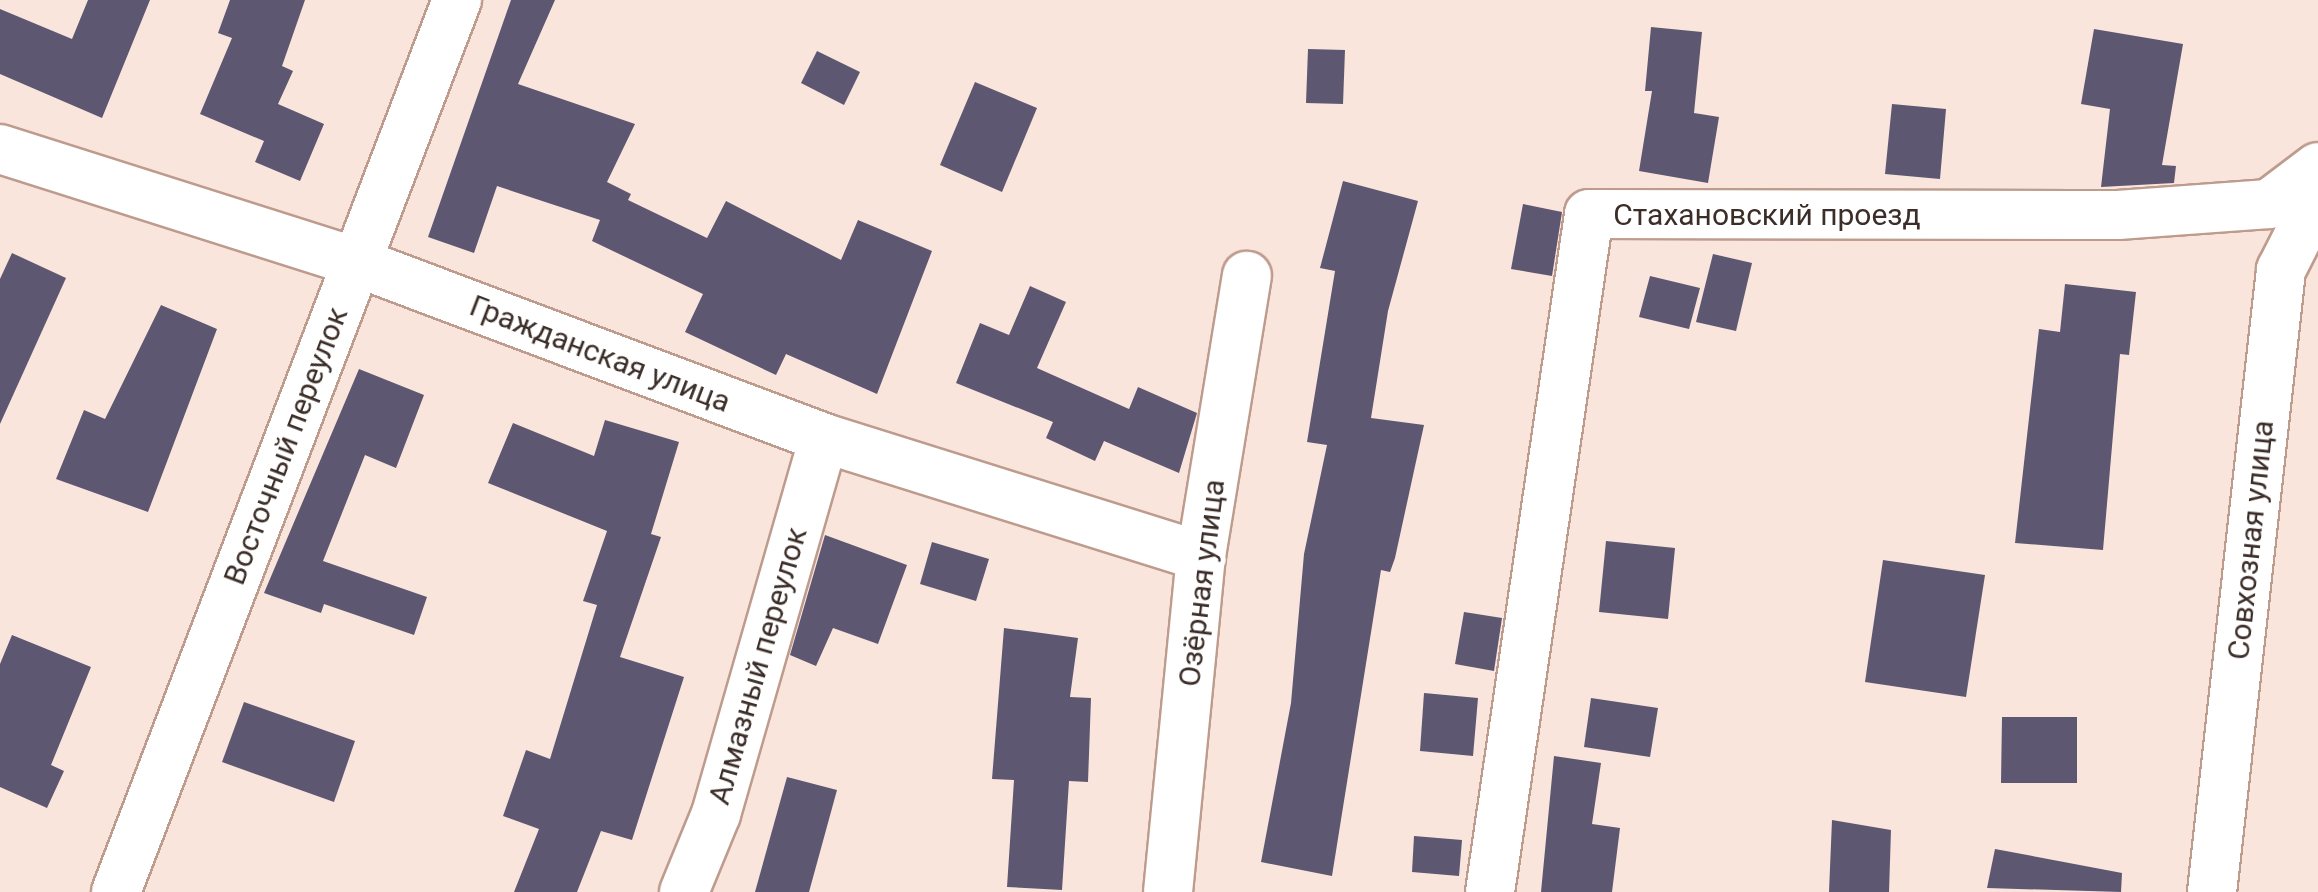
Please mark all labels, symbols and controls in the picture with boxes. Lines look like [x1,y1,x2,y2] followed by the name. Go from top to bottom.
[1613,197,1921,233] street label: Стахановский проезд
[465,288,735,420] street label: Гражданская улица
[216,302,356,590] street label: Восточный переулок
[2221,418,2281,662] street label: Совхозная улица
[1171,477,1233,689] street label: Озёрная улица
[701,523,815,809] street label: Алмазный переулок

